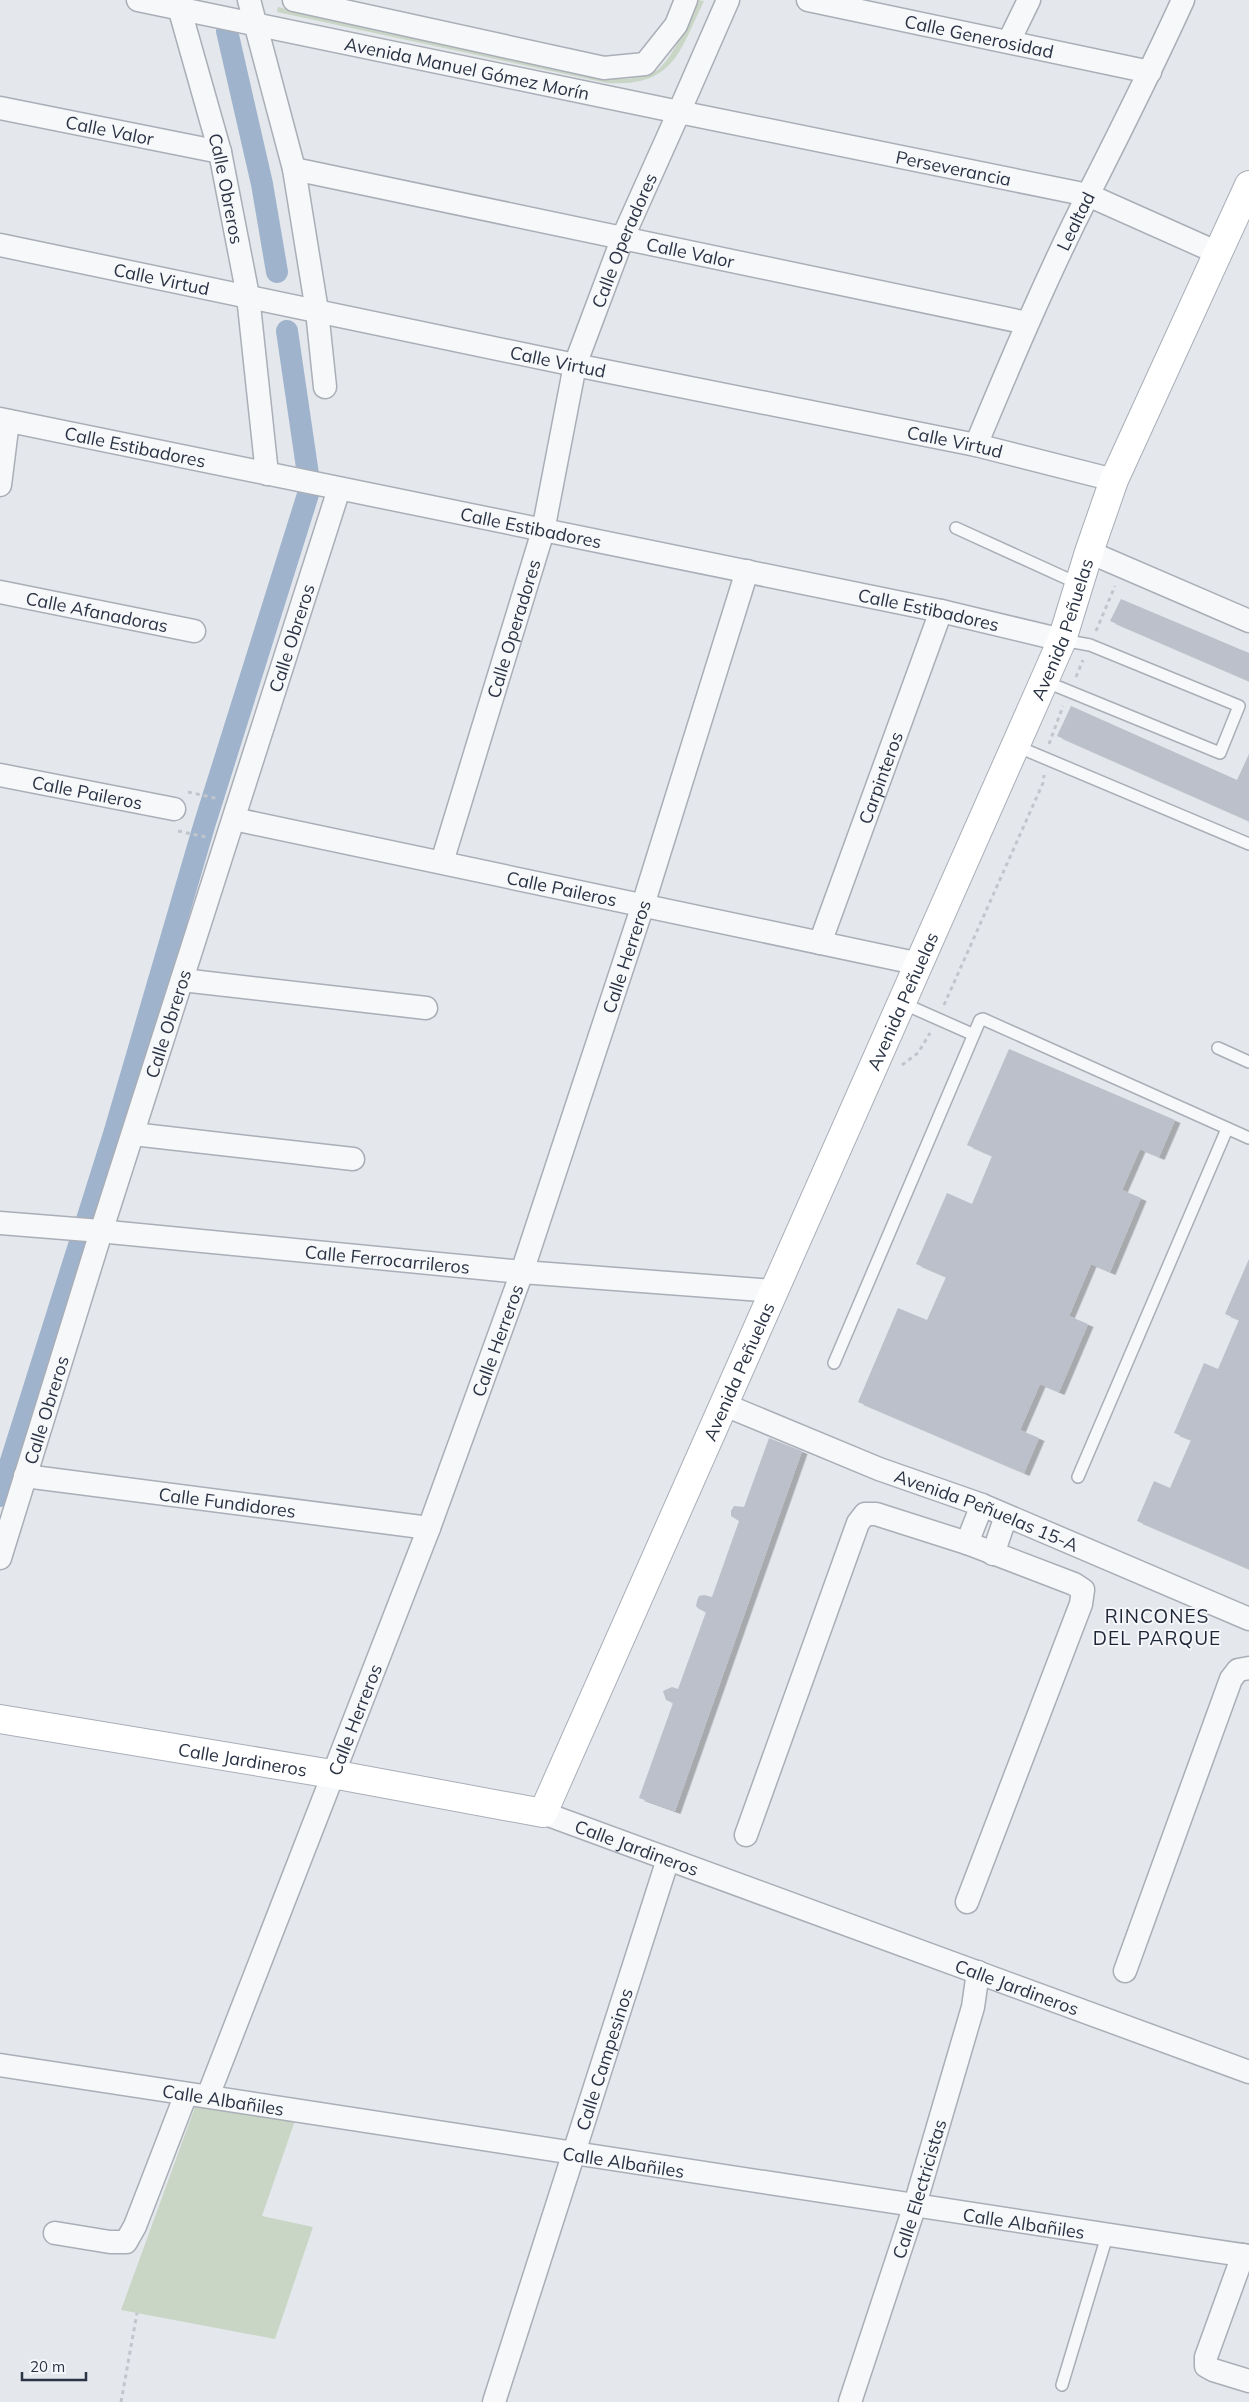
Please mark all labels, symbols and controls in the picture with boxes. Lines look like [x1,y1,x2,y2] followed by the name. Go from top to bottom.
[903,9,1056,63] street label: Calle Generosidad
[343,32,591,105] street label: Avenida Manuel Gómez Morín
[64,110,156,150] street label: Calle Valor
[204,130,249,246] street label: Calle Obreros
[894,145,1013,191] street label: Perseverancia
[586,169,662,311] street label: Calle Operadores
[1051,188,1099,254] street label: Lealtad
[644,232,737,273] street label: Calle Valor
[112,258,212,300] street label: Calle Virtud
[508,340,608,382] street label: Calle Virtud
[905,420,1005,463] street label: Calle Virtud
[63,421,208,472] street label: Calle Estibadores
[458,502,604,553] street label: Calle Estibadores
[481,556,545,701] street label: Calle Operadores
[1026,556,1098,704] street label: Avenida Peñuelas
[263,581,319,695] street label: Calle Obreros
[856,583,1002,636] street label: Calle Estibadores
[24,586,170,637] street label: Calle Afanadoras
[853,728,908,827] street label: Carpinteros
[30,770,145,814] street label: Calle Paileros
[505,865,619,911] street label: Calle Paileros
[597,897,655,1016] street label: Calle Herreros
[862,928,943,1074] street label: Avenida Peñuelas
[140,967,196,1081] street label: Calle Obreros
[304,1240,471,1278] street label: Calle Ferrocarrileros
[466,1281,528,1400] street label: Calle Herreros
[698,1299,779,1444] street label: Avenida Peñuelas
[18,1353,74,1467] street label: Calle Obreros
[891,1464,1082,1556] street label: Avenida Peñuelas 15-A
[157,1482,297,1522] street label: Calle Fundidores
[1093,1604,1221,1650] district label: RINCONES DEL PARQUE
[322,1660,387,1779] street label: Calle Herreros
[177,1737,309,1781] street label: Calle Jardineros
[572,1814,702,1881] street label: Calle Jardineros
[952,1954,1082,2020] street label: Calle Jardineros
[570,1985,637,2133] street label: Calle Campesinos
[161,2079,286,2120] street label: Calle Albañiles
[887,2116,951,2262] street label: Calle Electricistas
[561,2141,686,2183] street label: Calle Albañiles
[961,2202,1086,2243] street label: Calle Albañiles
[22,2350,86,2382] scale bar
[30,2357,65,2376] text: 20 m

